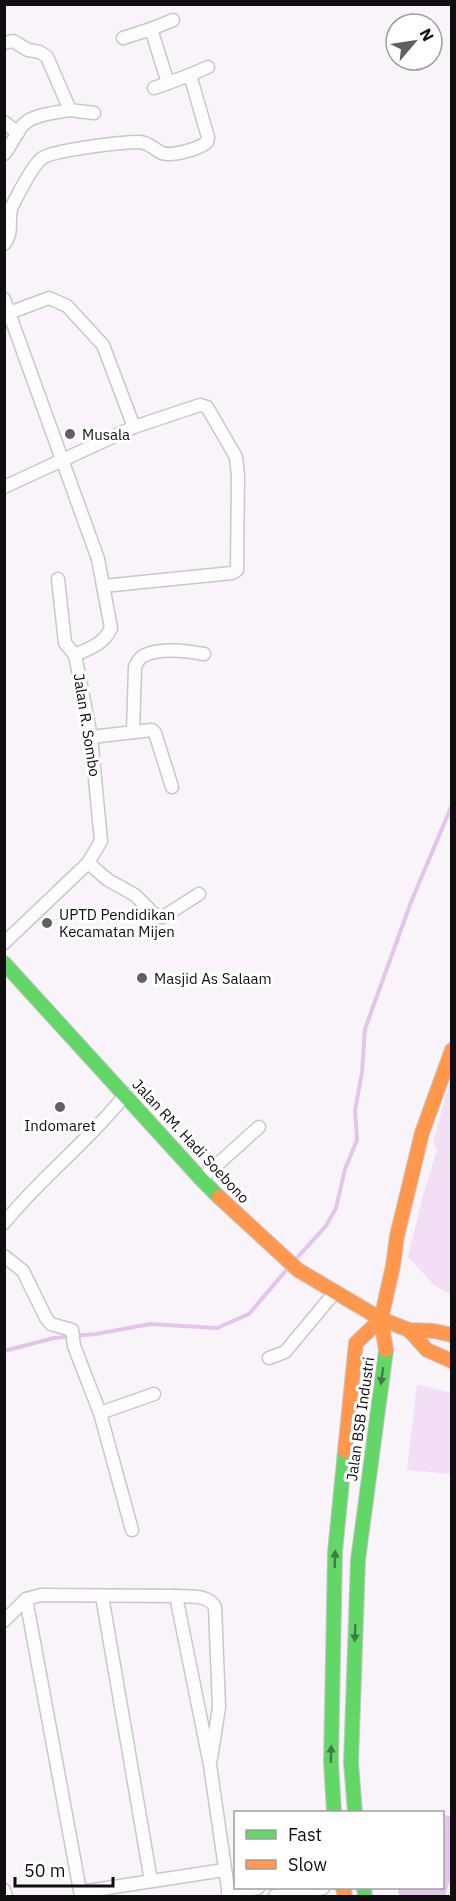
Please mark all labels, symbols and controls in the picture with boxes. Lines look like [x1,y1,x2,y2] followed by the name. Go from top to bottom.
[384,12,444,72] north arrow
[416,25,439,45] text: N
[82,425,130,444] place label: Musala
[63,427,77,441] marker: Musala
[69,672,105,778] street label: Jalan R. Sombo
[59,905,175,941] place label: UPTD Pendidikan Kecamatan Mijen
[40,916,54,930] marker: UPTD Pendidikan Kecamatan Mijen
[154,969,272,988] place label: Masjid As Salaam
[135,971,149,985] marker: Masjid As Salaam
[128,1075,254,1207] street label: Jalan RM. Hadi Soebono
[53,1100,67,1114] marker: Indomaret
[24,1116,96,1135] place label: Indomaret
[342,1356,378,1482] street label: Jalan BSB Industri
[378,1367,387,1386] one-way arrow
[331,1550,340,1569] one-way arrow
[351,1623,360,1642] one-way arrow
[326,1745,336,1764] one-way arrow
[234,1811,444,1889] legend
[288,1823,322,1846] text: Fast
[15,1850,112,1888] scale bar
[288,1853,327,1876] text: Slow
[24,1859,66,1882] text: 50 m

